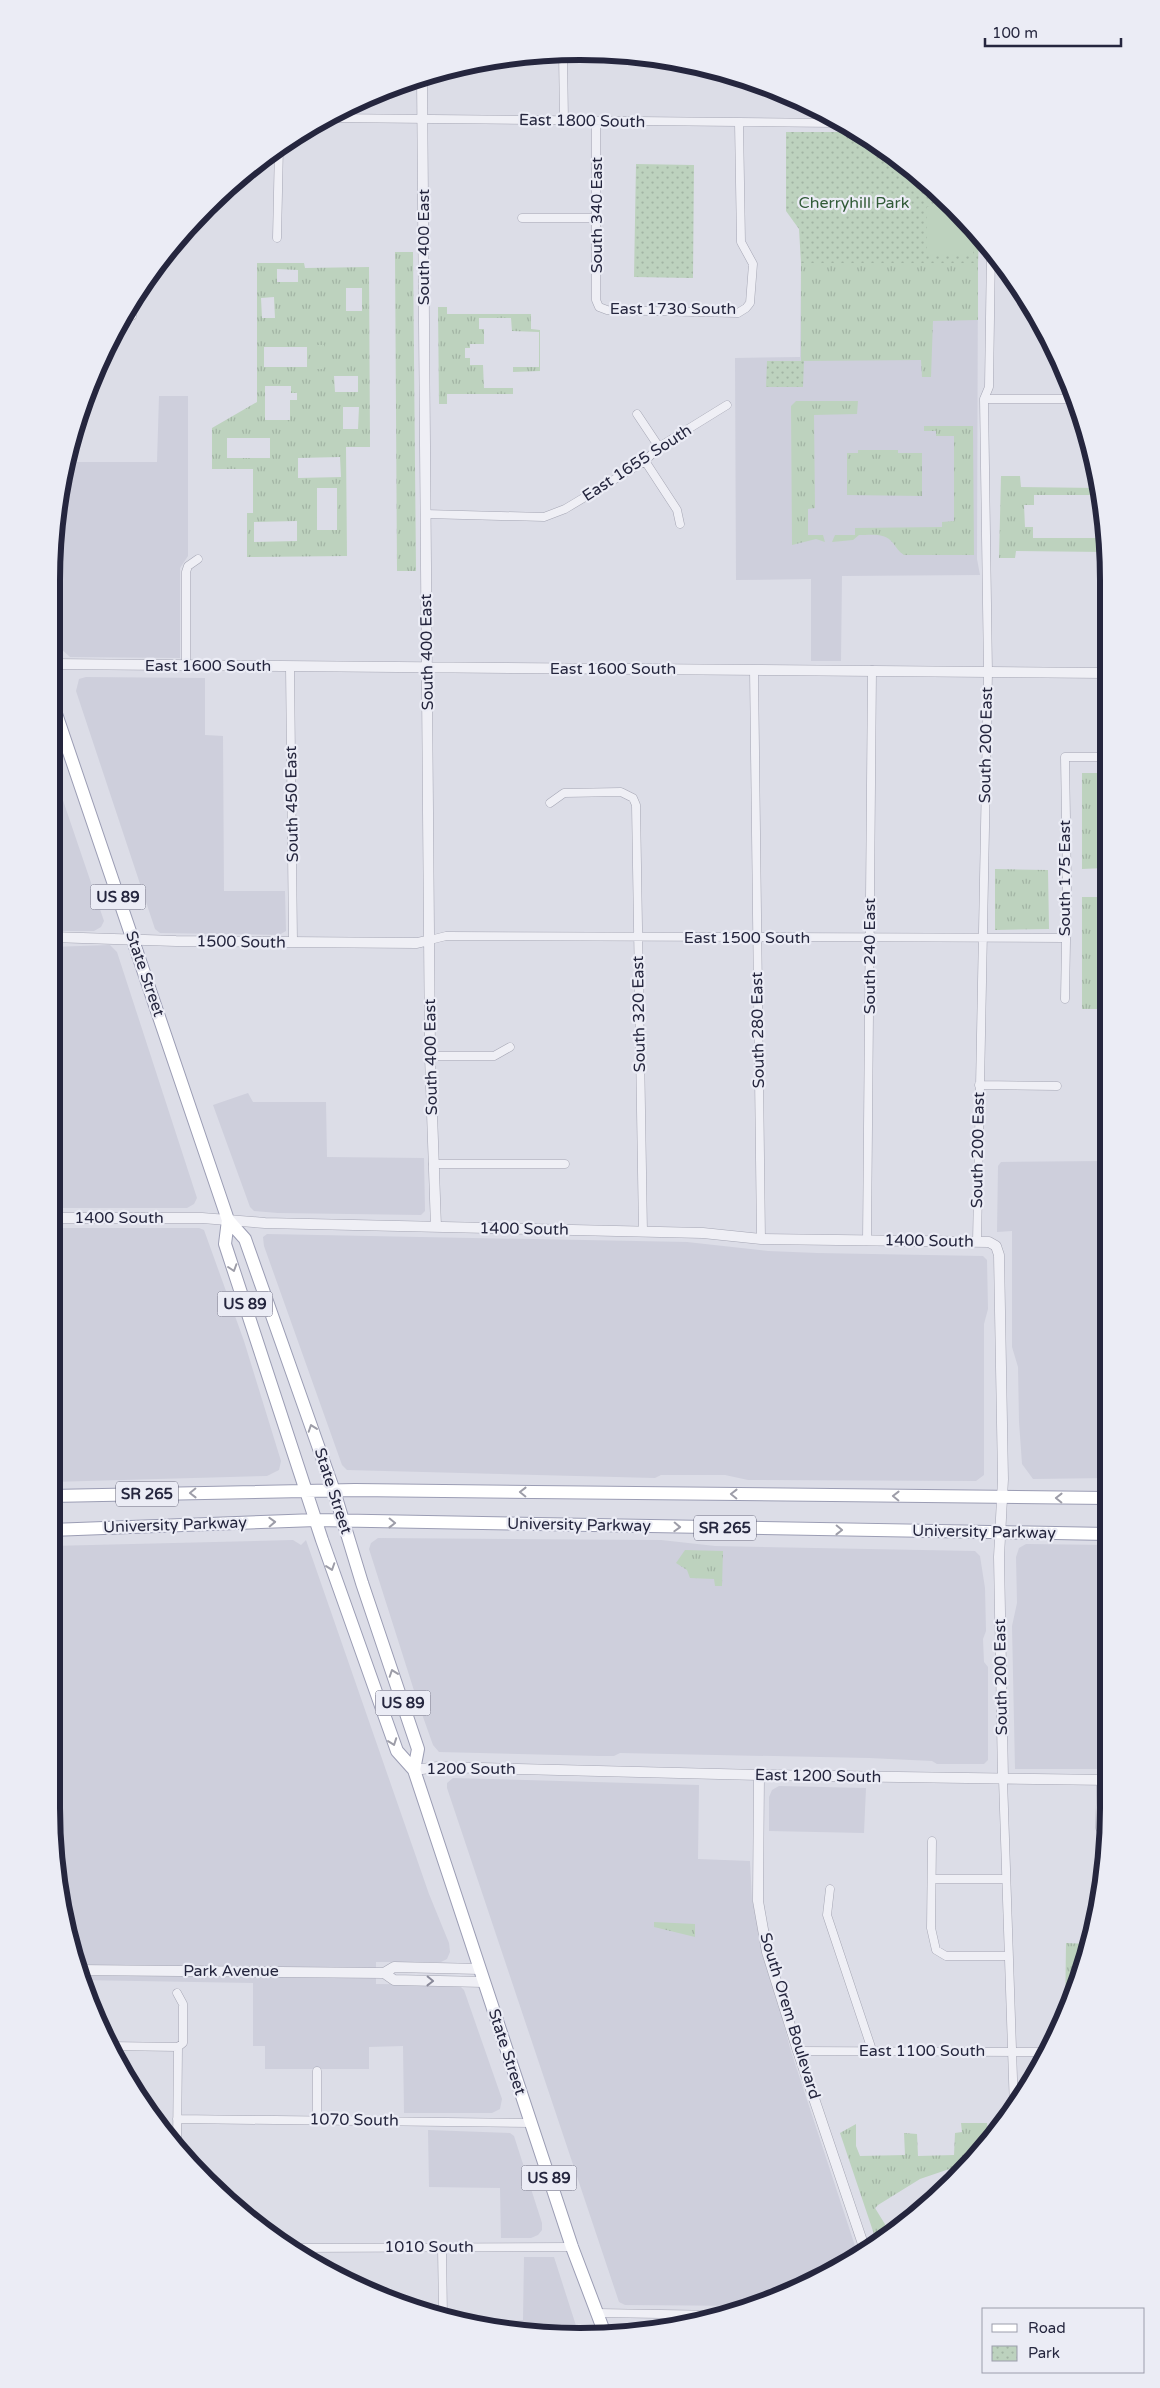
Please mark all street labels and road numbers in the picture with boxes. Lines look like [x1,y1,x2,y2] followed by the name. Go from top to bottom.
[519,110,645,132] street label: East 1800 South
[587,157,607,273] street label: South 340 East
[414,189,434,305] street label: South 400 East
[610,299,736,319] street label: East 1730 South
[579,420,695,506] street label: East 1655 South
[416,594,438,710] street label: South 400 East
[145,656,271,676] street label: East 1600 South
[550,659,676,679] street label: East 1600 South
[975,687,997,803] street label: South 200 East
[281,746,303,862] street label: South 450 East
[1055,820,1075,936] street label: South 175 East
[90,884,146,910] road number: US 89
[860,898,880,1014] street label: South 240 East
[121,928,169,1020] street label: State Street
[684,928,810,948] street label: East 1500 South
[196,931,286,953] street label: 1500 South
[628,956,650,1072] street label: South 320 East
[747,972,769,1088] street label: South 280 East
[420,999,442,1115] street label: South 400 East
[967,1092,989,1208] street label: South 200 East
[74,1208,164,1228] street label: 1400 South
[479,1218,569,1240] street label: 1400 South
[884,1230,974,1252] street label: 1400 South
[218,1292,272,1316] road number: US 89
[310,1445,356,1537] street label: State Street
[116,1482,178,1506] road number: SR 265
[103,1512,248,1538] street label: University Parkway
[507,1514,651,1536] street label: University Parkway
[694,1516,756,1540] road number: SR 265
[912,1521,1056,1543] street label: University Parkway
[990,1619,1012,1735] street label: South 200 East
[376,1690,430,1716] road number: US 89
[426,1759,516,1779] street label: 1200 South
[755,1765,881,1787] street label: East 1200 South
[755,1930,825,2102] street label: South Orem Boulevard
[183,1961,279,1981] street label: Park Avenue
[484,2006,530,2098] street label: State Street
[859,2041,985,2061] street label: East 1100 South
[309,2109,399,2131] street label: 1070 South
[522,2166,576,2190] road number: US 89
[384,2237,474,2257] street label: 1010 South

